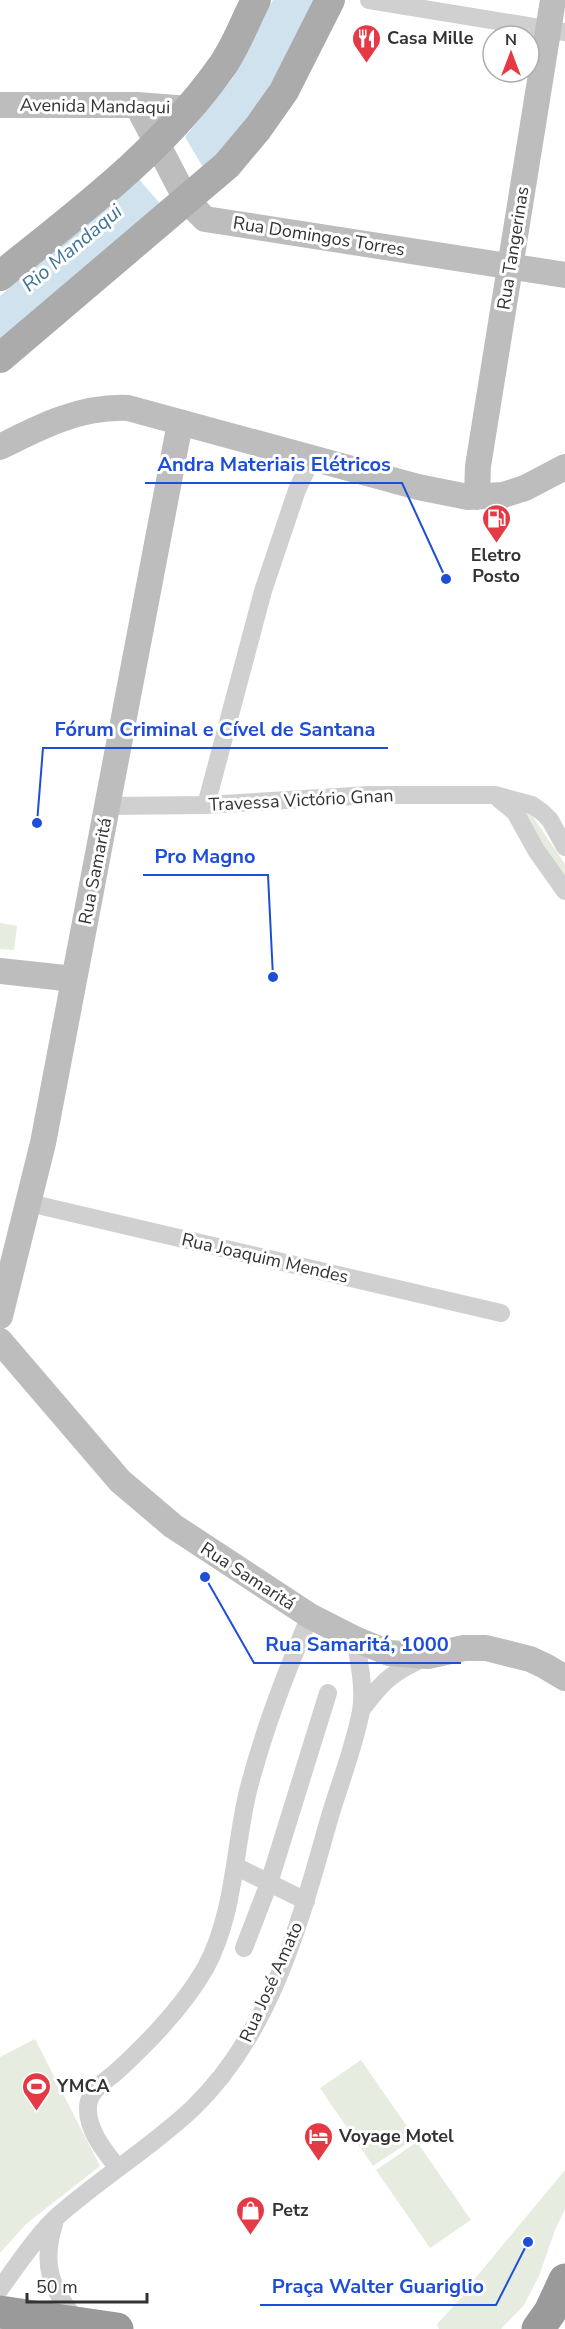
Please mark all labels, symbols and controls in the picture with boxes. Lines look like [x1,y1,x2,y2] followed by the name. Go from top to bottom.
[350,22,382,64] restaurant icon: Casa Mille
[481,24,541,84] north arrow
[387,26,474,50] place label: Casa Mille
[505,29,517,51] text: N
[20,93,170,119] street label: Avenida Mandaqui
[491,185,535,311] street label: Rua Tangerinas
[16,198,128,298] water label: Rio Mandaqui
[231,211,407,261] street label: Rua Domingos Torres
[145,445,402,483] callout: Andra Materiais Elétricos
[157,451,391,478] text: Andra Materiais Elétricos
[480,502,512,544] fuel station icon: Eletro Posto
[471,543,521,588] place label: Eletro Posto
[43,710,388,748] callout: Fórum Criminal e Cível de Santana
[55,716,375,743] text: Fórum Criminal e Cível de Santana
[208,783,394,817] street label: Travessa Victório Gnan
[73,816,117,926] street label: Rua Samaritá
[143,837,268,875] callout: Pro Magno
[154,843,256,870] text: Pro Magno
[179,1227,351,1289] street label: Rua Joaquim Mendes
[196,1536,300,1616] street label: Rua Samaritá
[254,1625,461,1663] callout: Rua Samaritá, 1000
[265,1631,449,1658] text: Rua Samaritá, 1000
[234,1918,308,2046] street label: Rua José Amato
[20,2070,52,2112] sports icon: YMCA
[56,2074,110,2098] place label: YMCA
[302,2120,334,2162] hotel icon: Voyage Motel
[338,2124,454,2148] place label: Voyage Motel
[235,2194,267,2236] shop icon: Petz
[272,2198,309,2222] place label: Petz
[27,2266,147,2304] scale bar
[260,2267,496,2305] callout: Praça Walter Guariglio
[272,2273,484,2300] text: Praça Walter Guariglio
[36,2275,78,2299] text: 50 m

